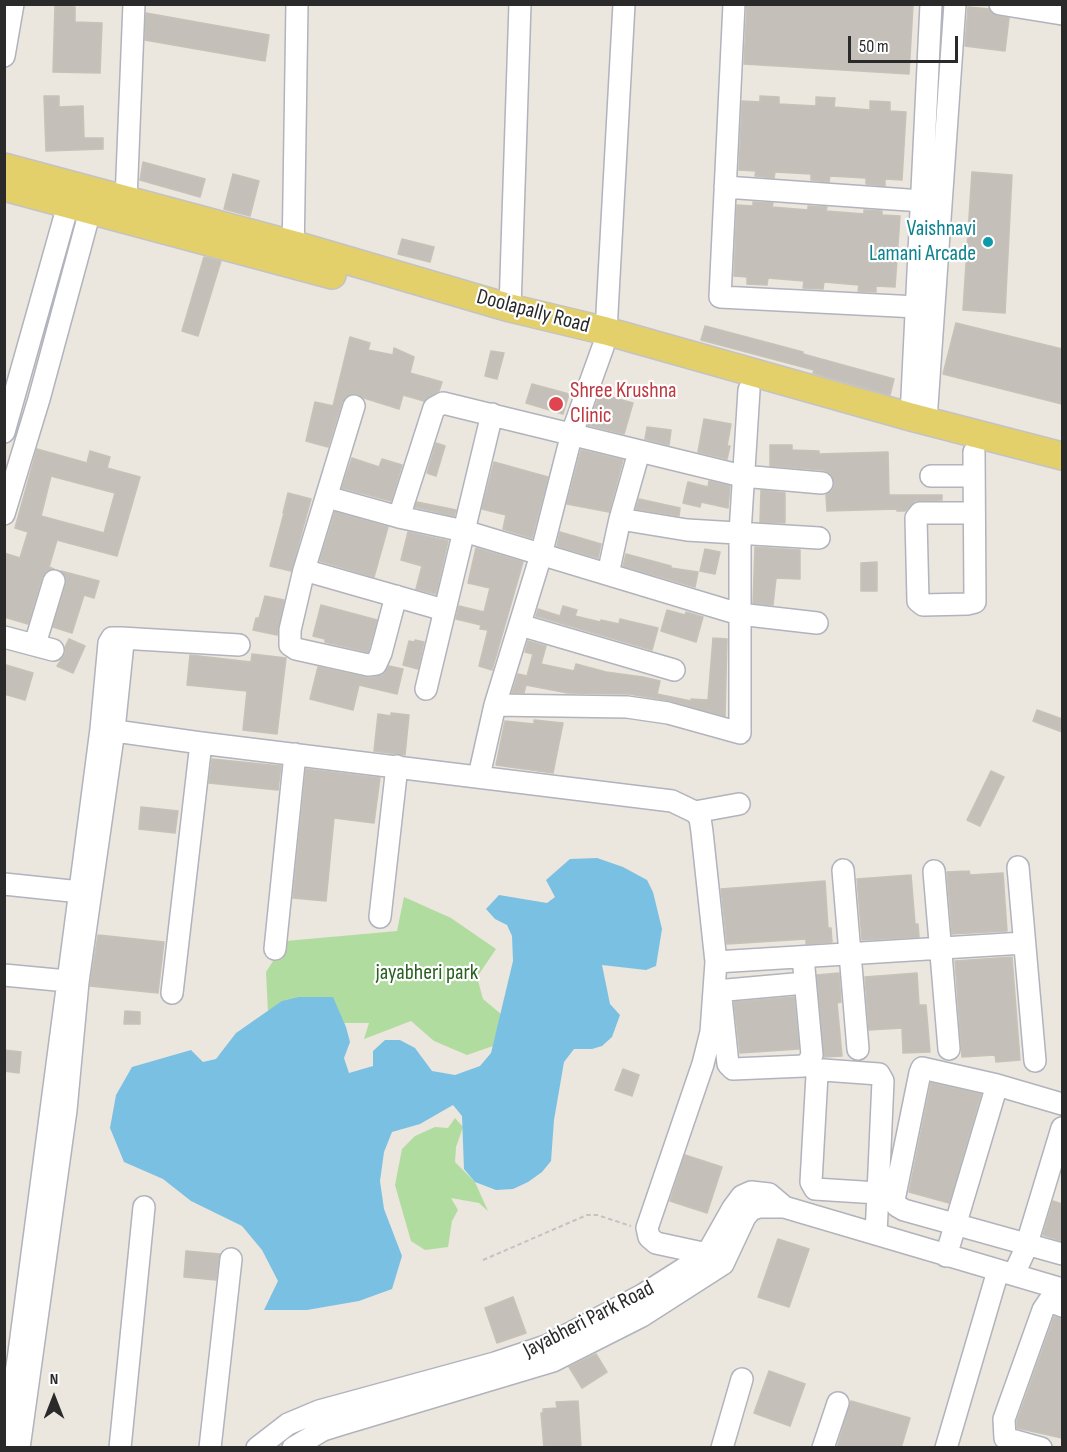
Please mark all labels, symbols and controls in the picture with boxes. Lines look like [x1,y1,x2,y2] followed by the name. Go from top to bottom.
[851,24,960,62] scale bar
[859,36,889,57] text: 50 m
[869,216,976,268] place label: Vaishnavi Lamani Arcade
[981,235,995,249] marker: Vaishnavi Lamani Arcade
[474,284,592,340] street label: Doolapally Road
[570,378,677,430] place label: Shree Krushna Clinic
[547,395,565,413] marker: Shree Krushna Clinic
[376,960,478,986] park label: jayabheri park
[519,1276,659,1364] street label: Jayabheri Park Road
[24,1368,84,1428] north arrow
[50,1370,58,1389] text: N

